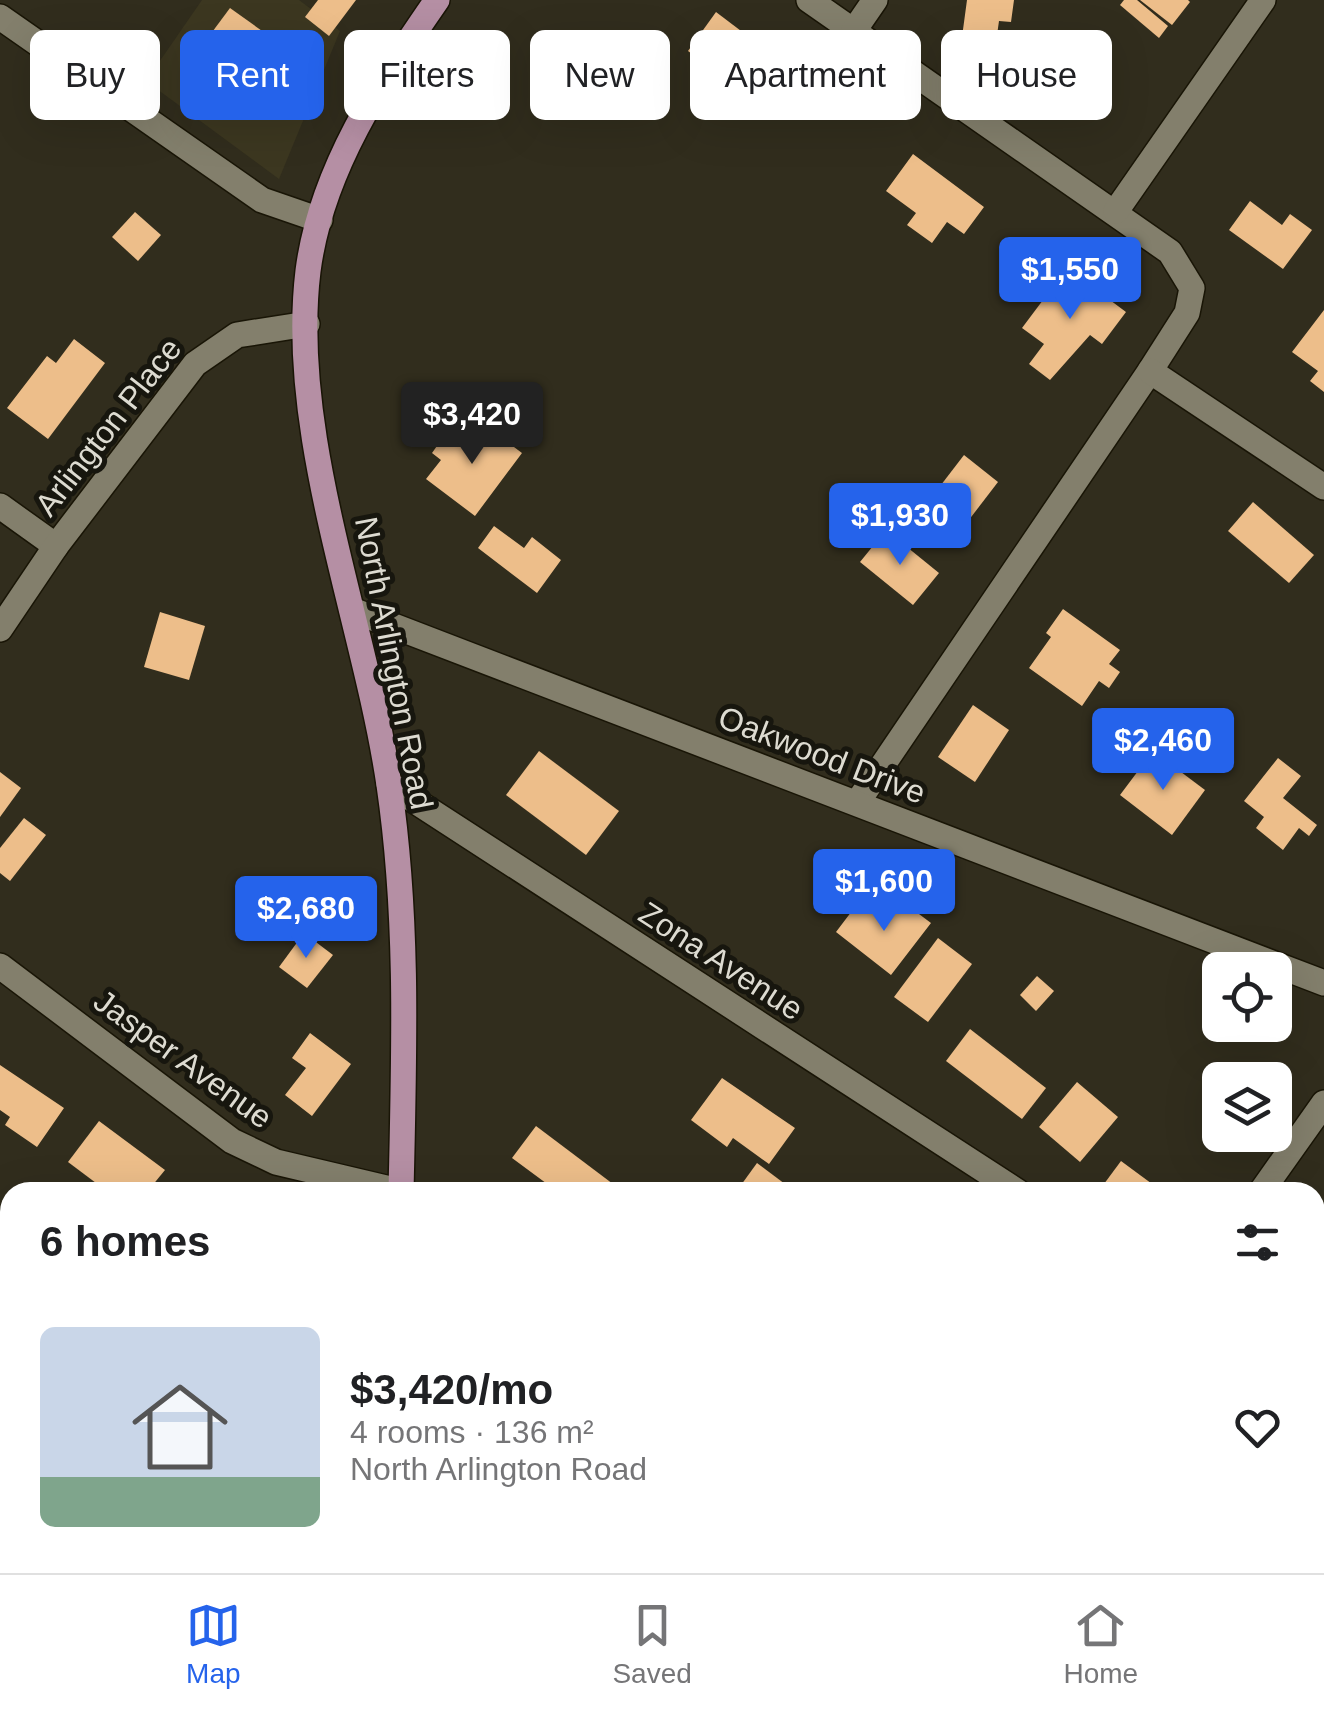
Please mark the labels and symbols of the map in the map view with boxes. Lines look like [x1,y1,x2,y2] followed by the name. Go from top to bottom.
[989,237,1151,322] pin: $1,550
[28,331,188,523] street label: Arlington Place
[391,382,553,467] pin: $3,420
[819,483,981,568] pin: $1,930
[348,514,440,812] street label: North Arlington Road
[713,699,931,811] street label: Oakwood Drive
[1082,708,1244,793] pin: $2,460
[803,849,965,934] pin: $1,600
[225,876,387,961] pin: $2,680
[632,895,810,1027] street label: Zona Avenue
[87,982,279,1136] street label: Jasper Avenue

